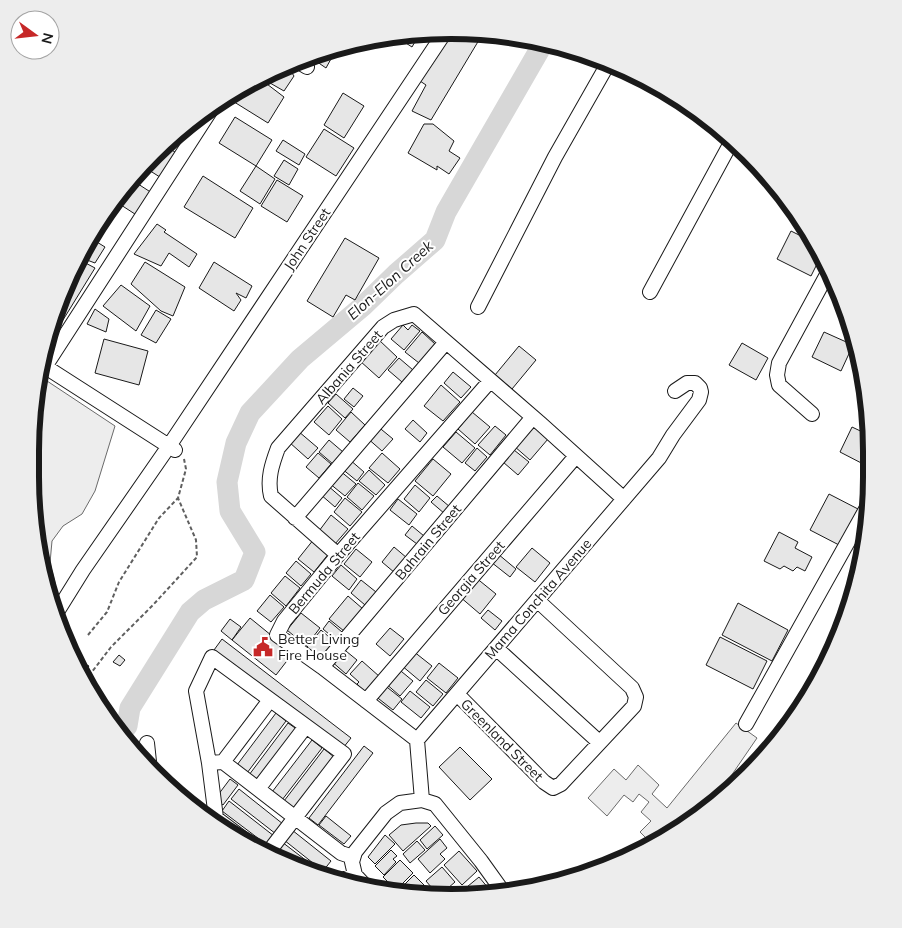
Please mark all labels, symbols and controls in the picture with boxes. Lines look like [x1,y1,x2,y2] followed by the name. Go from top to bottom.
[10,10,60,60] north arrow
[37,31,58,46] text: N
[280,204,334,274] street label: John Street
[343,235,438,324] water label: Elon-Elon Creek
[312,326,386,408] street label: Albania Street
[391,500,465,584] street label: Bahrain Street
[284,528,364,618] street label: Bermuda Street
[481,535,595,663] street label: Mama Conchita Avenue
[434,537,508,619] street label: Georgia Street
[278,630,359,664] place label: Better Living Fire House
[252,636,274,658] public building icon: Better Living Fire House
[457,695,547,785] street label: Greenland Street

